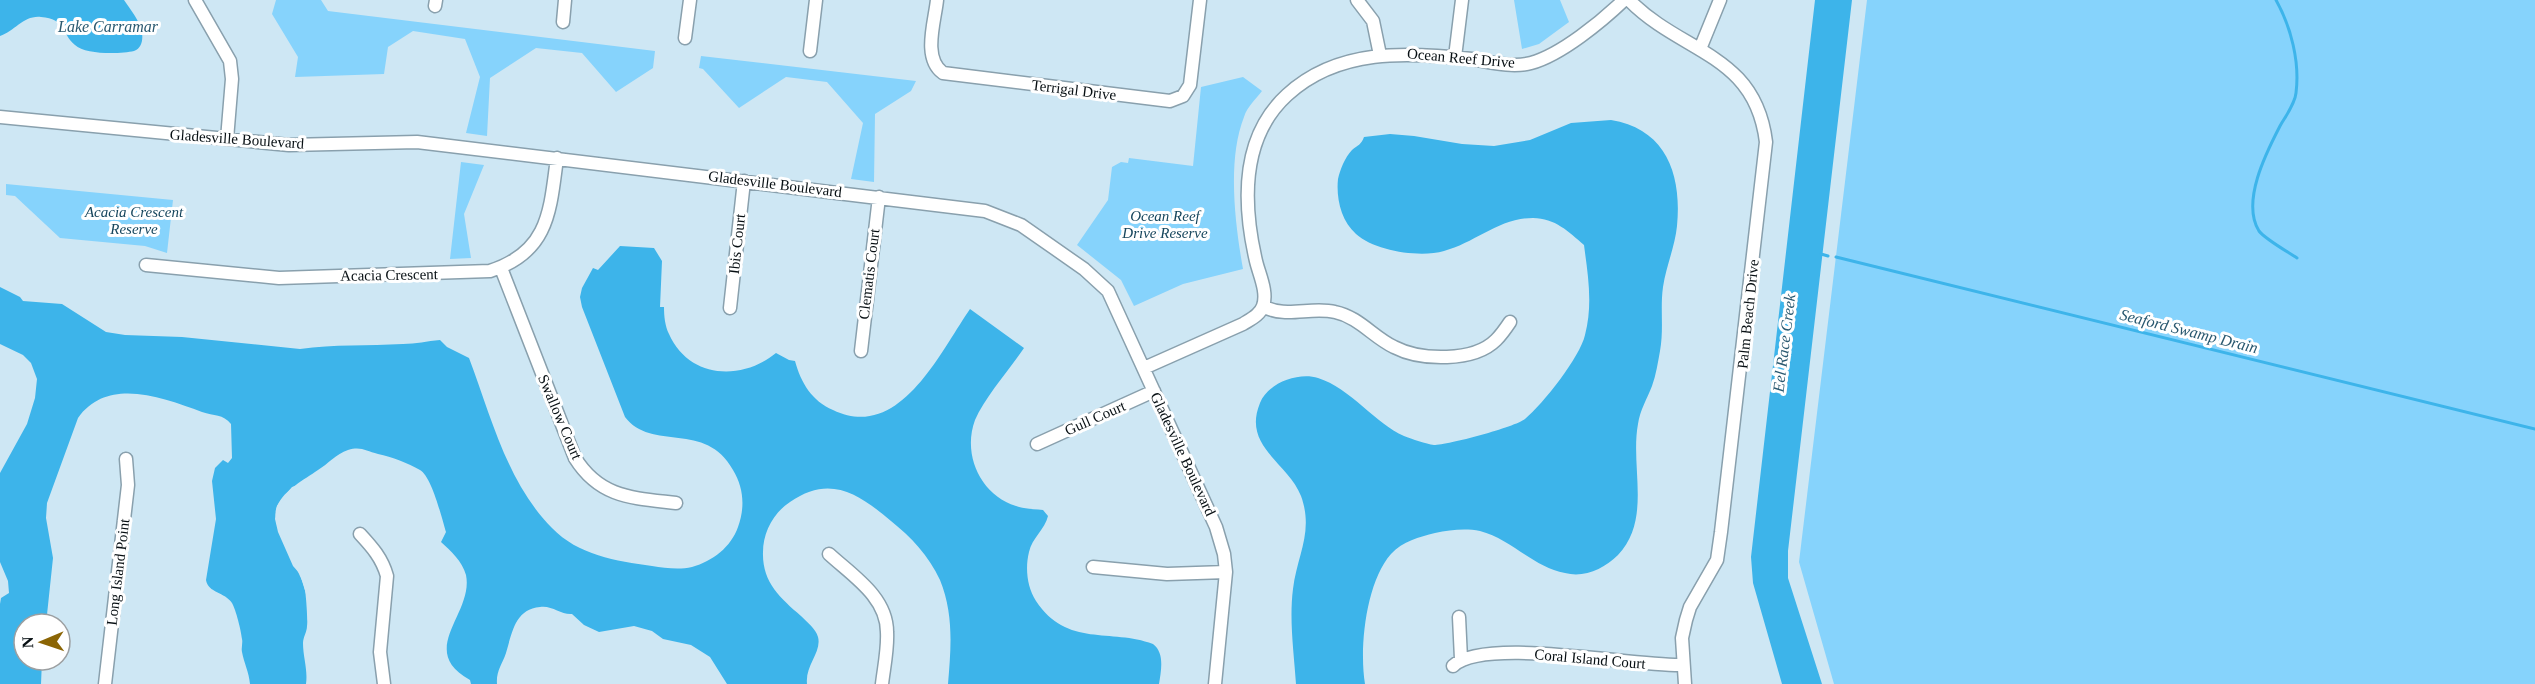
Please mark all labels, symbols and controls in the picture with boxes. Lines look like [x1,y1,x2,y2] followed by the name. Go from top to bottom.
[57,18,159,35] water label: Lake Carramar
[1406,45,1516,71] street label: Ocean Reef Drive
[1031,77,1118,103] street label: Terrigal Drive
[169,126,305,152] street label: Gladesville Boulevard
[707,168,843,200] street label: Gladesville Boulevard
[84,204,184,237] park label: Acacia Crescent Reserve
[1121,208,1208,241] park label: Ocean Reef Drive Reserve
[726,212,748,275] street label: Ibis Court
[855,227,883,320] street label: Clematis Court
[1734,258,1762,370] street label: Palm Beach Drive
[340,266,439,284] street label: Acacia Crescent
[1769,292,1799,394] water label: Eel Race Creek
[2118,306,2260,357] water label: Seaford Swamp Drain
[535,372,585,463] street label: Swallow Court
[1147,390,1219,519] street label: Gladesville Boulevard
[1062,397,1129,438] street label: Gull Court
[104,517,133,626] street label: Long Island Point
[12,612,72,672] north arrow
[19,636,36,649] text: N
[1534,646,1647,672] street label: Coral Island Court

